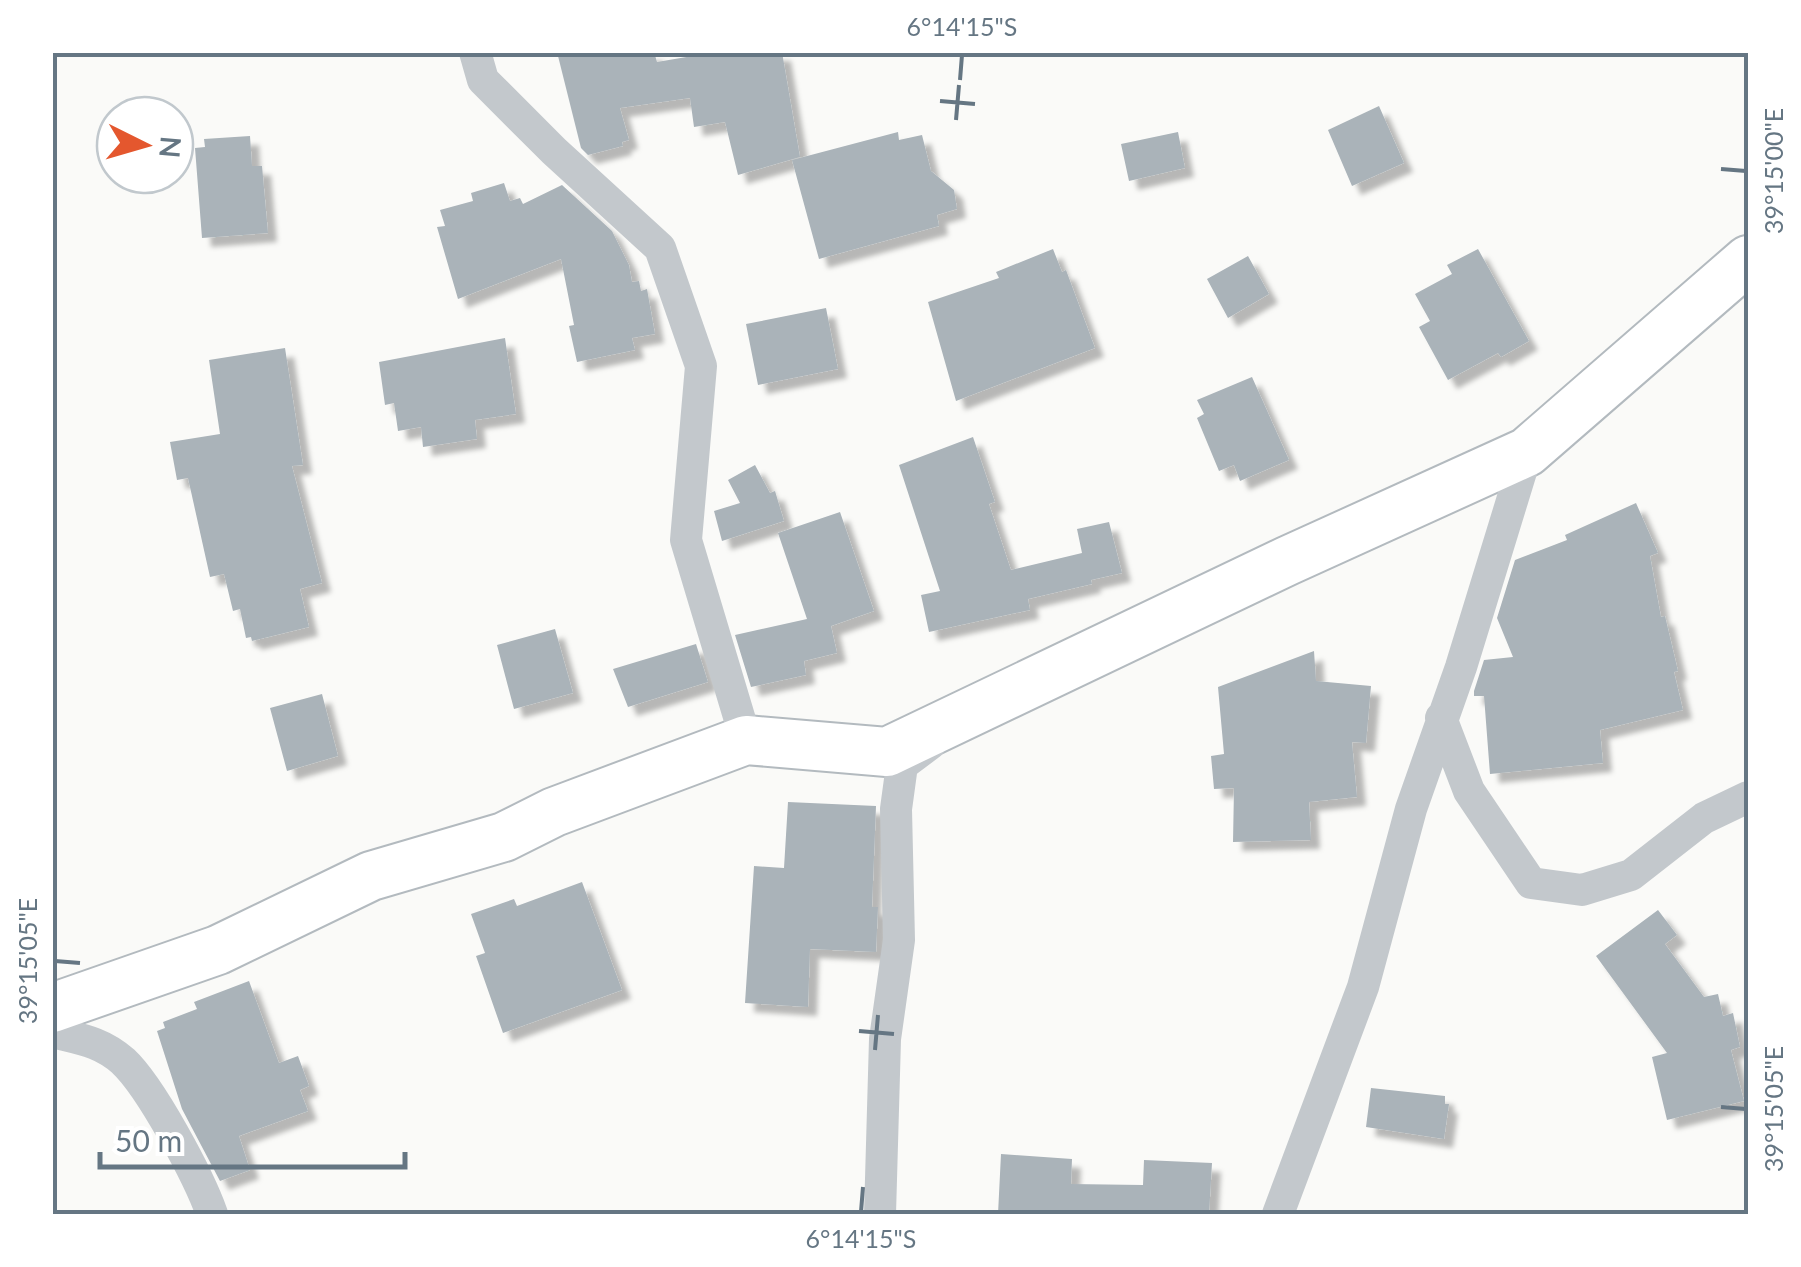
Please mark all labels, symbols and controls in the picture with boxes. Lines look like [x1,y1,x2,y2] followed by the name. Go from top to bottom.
[907,11,1017,41] text: 6°14'15"S
[95,95,195,195] north arrow
[1758,108,1788,234] text: 39°15'00"E
[153,135,189,159] text: N
[12,898,42,1024] text: 39°15'05"E
[1758,1046,1788,1172] text: 39°15'05"E
[100,1107,405,1169] scale bar
[115,1122,182,1158] text: 50 m
[806,1223,916,1253] text: 6°14'15"S

